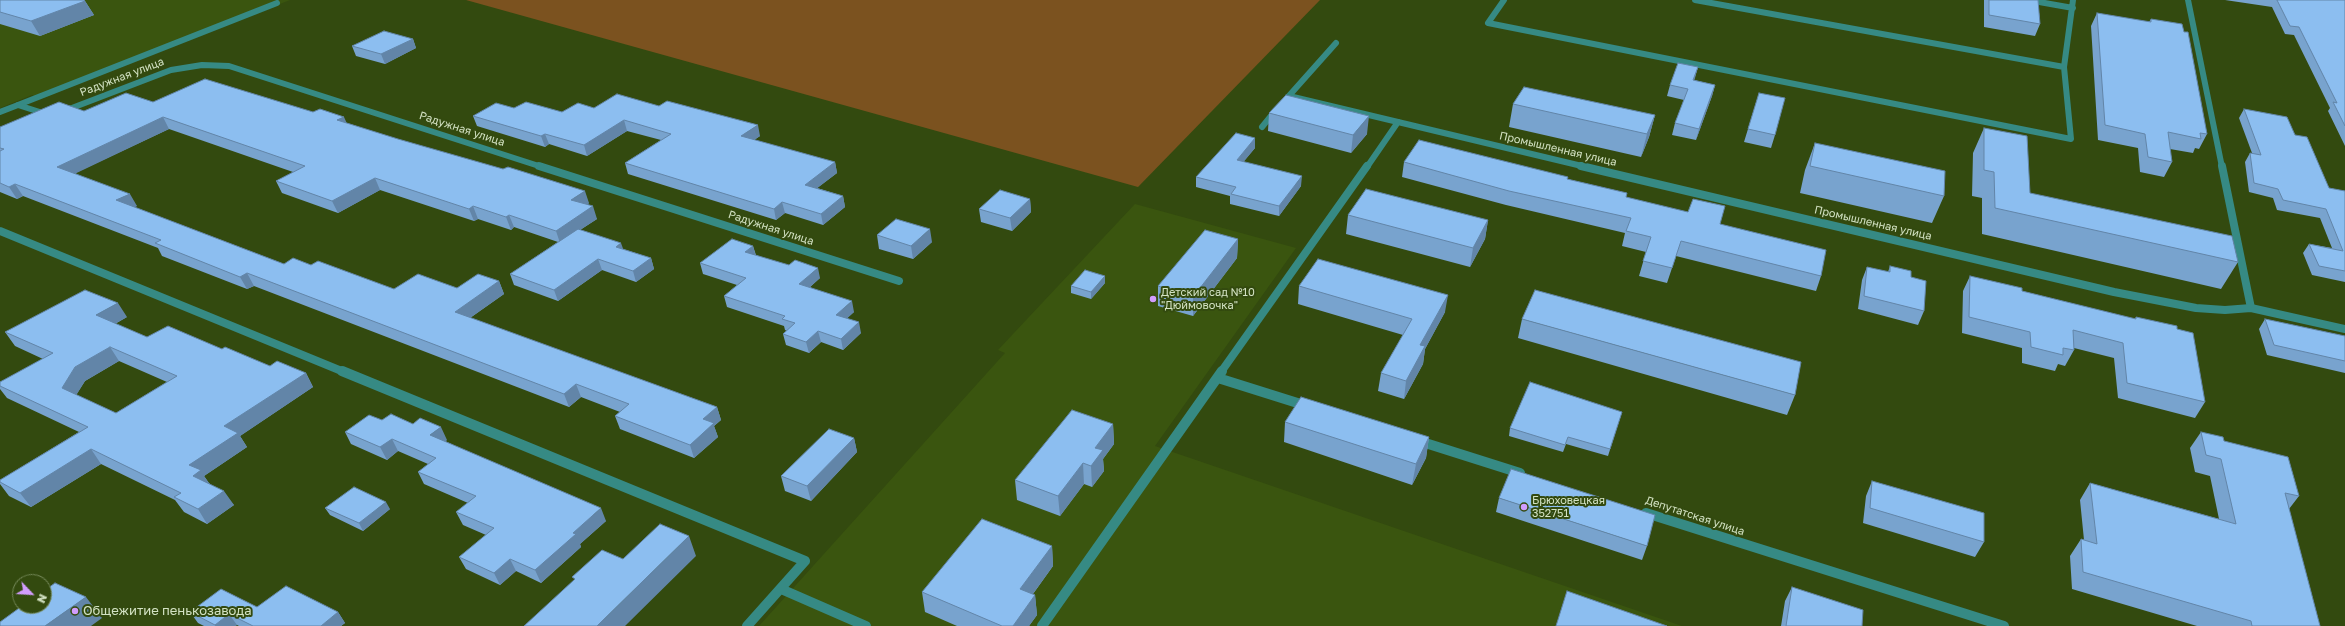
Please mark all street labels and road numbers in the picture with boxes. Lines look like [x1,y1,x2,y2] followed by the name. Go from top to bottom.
[78,55,166,99] street label: Радужная улица
[418,109,506,149] street label: Радужная улица
[1498,129,1618,169] street label: Промышленная улица
[1813,203,1933,243] street label: Промышленная улица
[727,208,815,248] street label: Радужная улица
[1644,494,1746,538] street label: Депутатская улица

